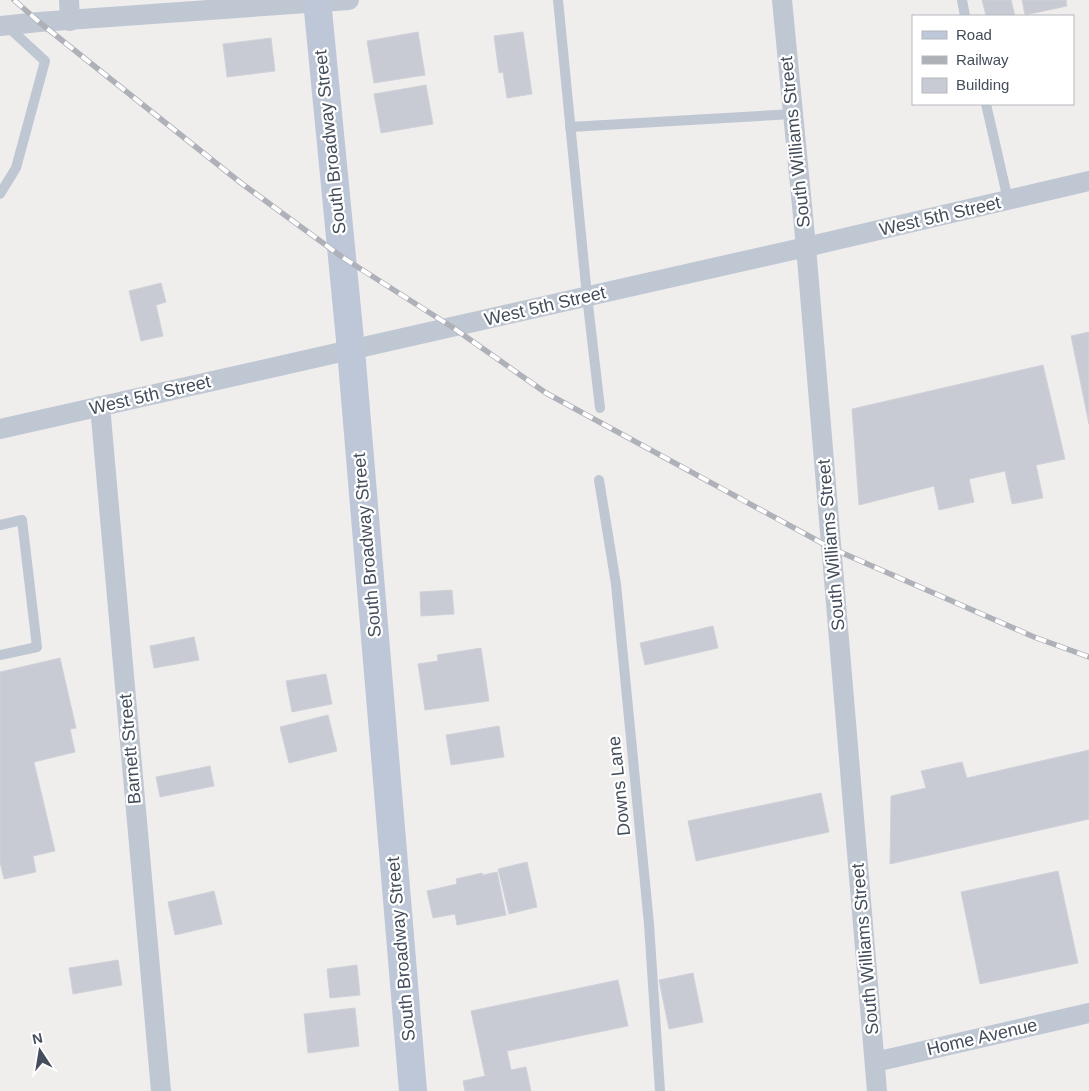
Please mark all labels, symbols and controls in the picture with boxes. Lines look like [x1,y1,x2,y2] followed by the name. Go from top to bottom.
[912,15,1074,105] legend
[956,26,992,43] text: Road
[310,49,350,235] street label: South Broadway Street
[956,51,1009,68] text: Railway
[776,55,814,229] street label: South Williams Street
[956,76,1009,93] text: Building
[877,192,1003,240] street label: West 5th Street
[482,282,608,330] street label: West 5th Street
[87,371,213,419] street label: West 5th Street
[349,452,385,638] street label: South Broadway Street
[814,458,848,632] street label: South Williams Street
[115,693,145,805] street label: Barnett Street
[604,735,634,837] street label: Downs Lane
[383,856,419,1042] street label: South Broadway Street
[848,862,882,1036] street label: South Williams Street
[925,1015,1039,1059] street label: Home Avenue
[15,1026,65,1076] north arrow
[31,1029,44,1047] text: N

